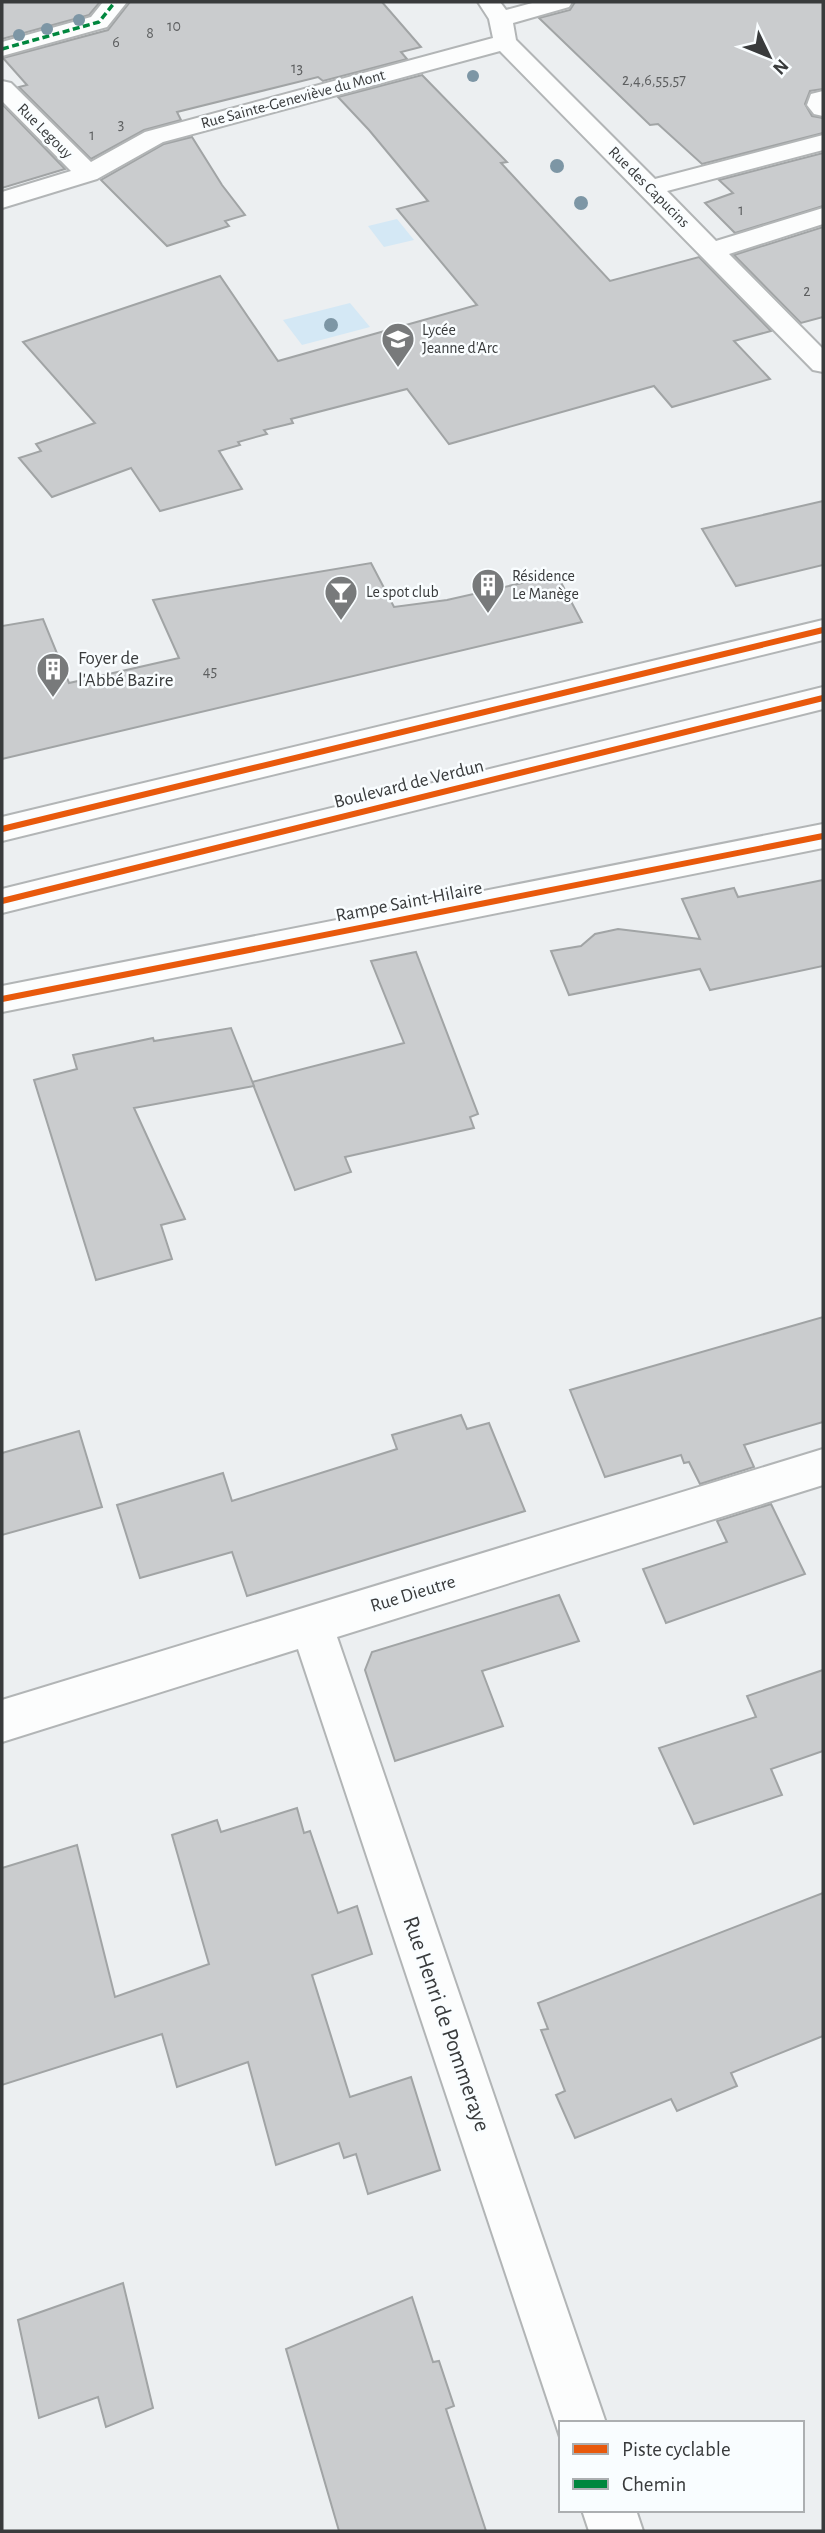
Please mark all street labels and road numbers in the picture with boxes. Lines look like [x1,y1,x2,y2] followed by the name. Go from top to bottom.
[199,67,387,131] street label: Rue Sainte-Geneviève du Mont
[14,100,76,163] street label: Rue Legouy
[605,143,693,231] street label: Rue des Capucins
[332,756,486,812] street label: Boulevard de Verdun
[334,878,484,926] street label: Rampe Saint-Hilaire
[368,1572,458,1616] street label: Rue Dieutre
[398,1913,494,2135] street label: Rue Henri de Pommeraye

